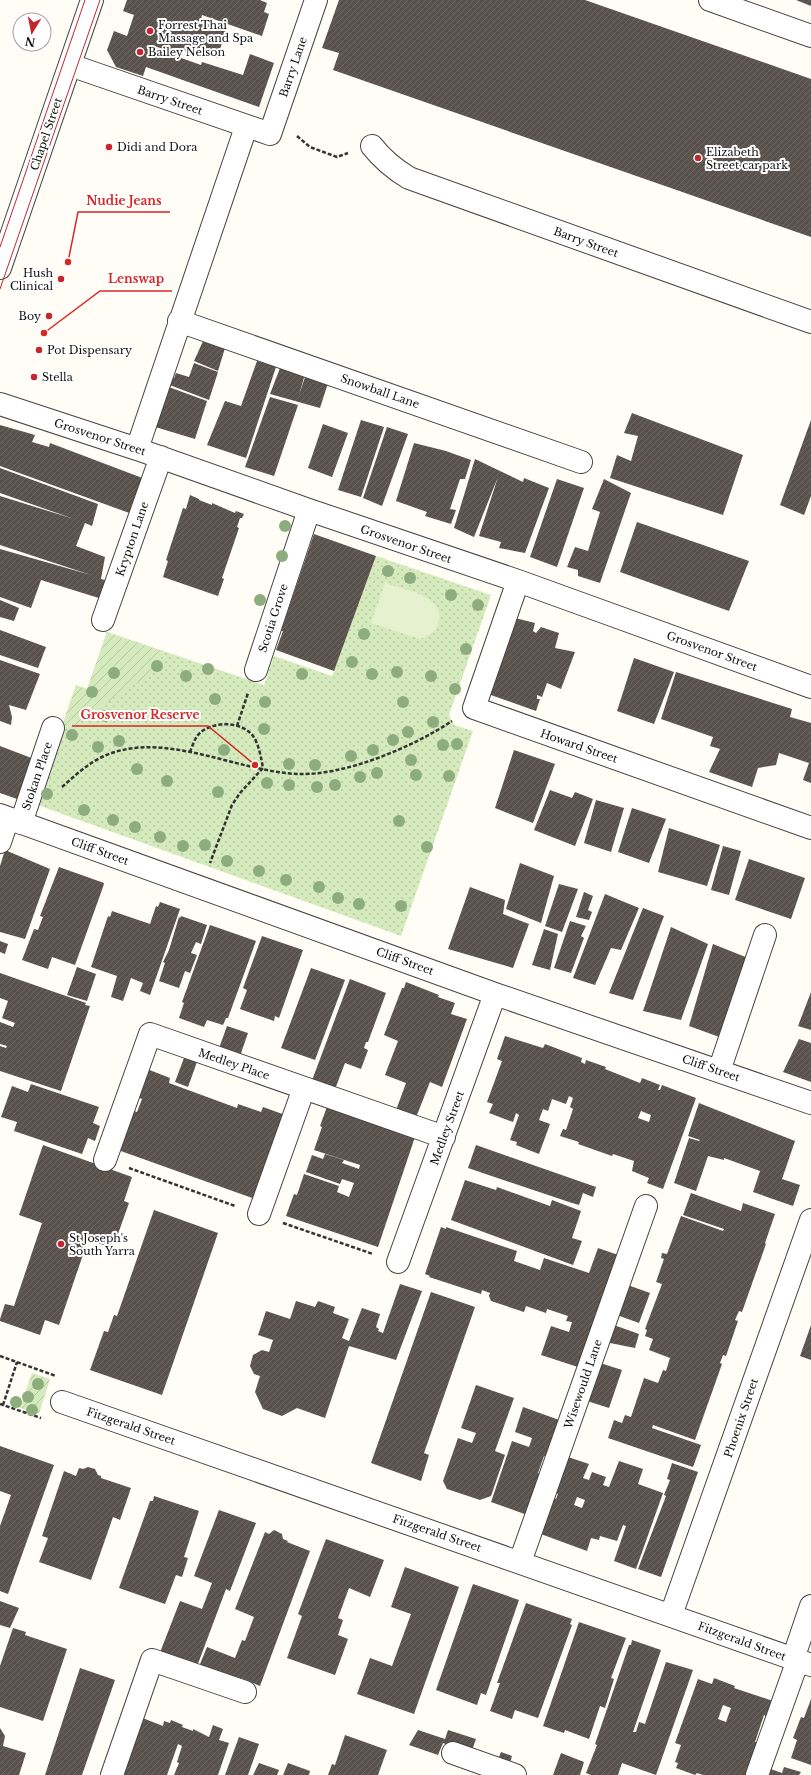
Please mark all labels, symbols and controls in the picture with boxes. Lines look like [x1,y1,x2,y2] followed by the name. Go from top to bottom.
[12,12,52,52] north arrow
[158,18,254,45] place label: Forrest Thai Massage and Spa
[145,26,155,36] marker: Forrest Thai Massage and Spa
[23,34,37,50] text: N
[276,35,310,99] street label: Barry Lane
[148,45,226,59] place label: Bailey Nelson
[135,47,145,57] marker: Bailey Nelson
[136,82,205,118] street label: Barry Street
[27,95,65,172] street label: Chapel Street
[117,140,198,154] place label: Didi and Dora
[104,142,114,152] marker: Didi and Dora
[706,145,788,172] place label: Elizabeth Street car park
[693,153,703,163] marker: Elizabeth Street car park
[78,188,170,212] callout: Nudie Jeans
[86,193,162,208] text: Nudie Jeans
[552,224,621,260] street label: Barry Street
[10,266,53,293] place label: Hush Clinical
[100,267,172,291] callout: Lenswap
[108,271,164,286] text: Lenswap
[56,274,66,284] marker: Hush Clinical
[19,309,41,323] place label: Boy
[44,311,54,321] marker: Boy
[47,343,132,357] place label: Pot Dispensary
[34,345,44,355] marker: Pot Dispensary
[42,370,74,384] place label: Stella
[339,371,421,411] street label: Snowball Lane
[29,372,39,382] marker: Stella
[52,416,148,459] street label: Grosvenor Street
[113,500,151,578] street label: Krypton Lane
[359,522,454,566] street label: Grosvenor Street
[255,582,291,654] street label: Scotia Grove
[665,628,760,674] street label: Grosvenor Street
[72,702,208,726] callout: Grosvenor Reserve
[80,707,200,722] text: Grosvenor Reserve
[538,726,620,766] street label: Howard Street
[19,740,55,812] street label: Stokan Place
[69,834,132,868] street label: Cliff Street
[374,944,437,978] street label: Cliff Street
[197,1045,271,1083] street label: Medley Place
[680,1052,743,1085] street label: Cliff Street
[427,1088,467,1167] street label: Medley Street
[69,1231,136,1258] place label: St Joseph's South Yarra
[56,1239,66,1249] marker: St Joseph's South Yarra
[561,1337,605,1431] street label: Wisewould Lane
[721,1376,761,1459] street label: Phoenix Street
[85,1404,178,1448] street label: Fitzgerald Street
[391,1511,484,1555] street label: Fitzgerald Street
[696,1619,789,1664] street label: Fitzgerald Street

